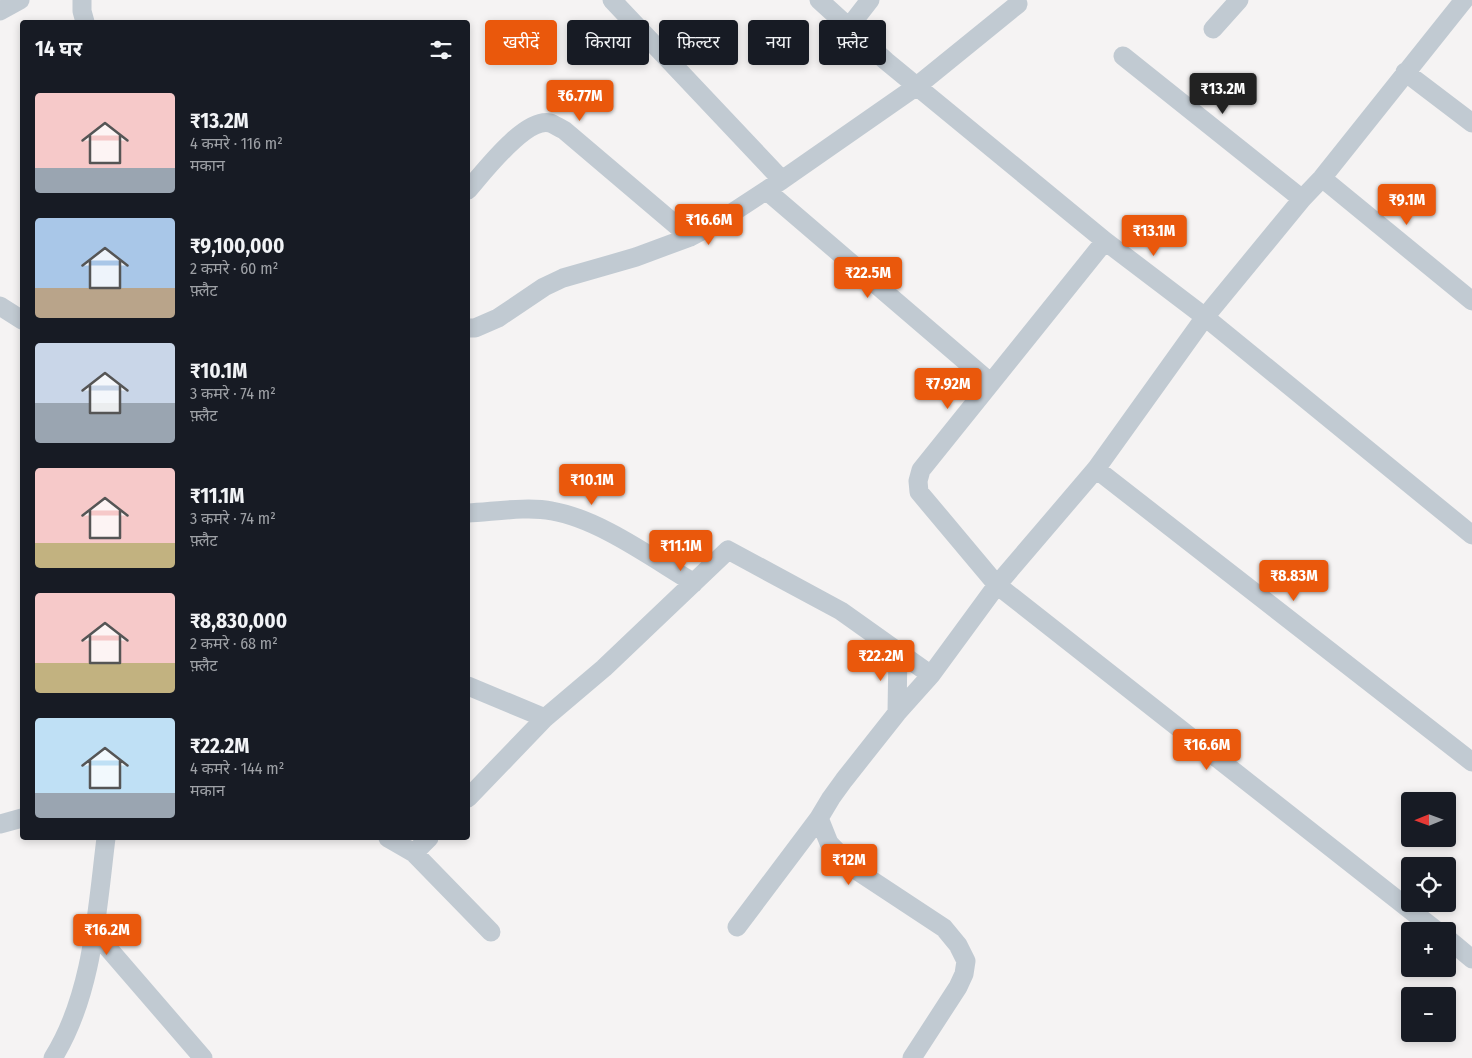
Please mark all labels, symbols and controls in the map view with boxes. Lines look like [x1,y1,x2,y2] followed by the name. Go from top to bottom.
[485,20,557,65] chip: खरीदें
[567,20,649,65] chip: किराया
[659,20,738,65] chip: फ़िल्टर
[748,20,809,65] chip: नया
[819,20,886,65] chip: फ़्लैट
[35,36,82,62] text: 14 घर
[427,36,455,64] icon: filters
[1182,72,1264,115] pin: ₹13.2M
[1201,79,1245,98] text: ₹13.2M
[539,80,621,122] pin: ₹6.77M
[557,86,603,105] text: ₹6.77M
[190,108,249,134] text: ₹13.2M
[75,113,135,173] icon: home
[190,134,283,153] text: 4 कमरे · 116 m²
[190,156,225,175] text: मकान
[1372,184,1442,226] pin: ₹9.1M
[1389,190,1425,209] text: ₹9.1M
[668,204,750,246] pin: ₹16.6M
[686,210,732,229] text: ₹16.6M
[1113,214,1195,257] pin: ₹13.1M
[1133,221,1175,240] text: ₹13.1M
[190,233,284,259] text: ₹9,100,000
[75,238,135,298] icon: home
[827,256,909,299] pin: ₹22.5M
[190,259,278,278] text: 2 कमरे · 60 m²
[845,263,891,282] text: ₹22.5M
[190,281,218,300] text: फ़्लैट
[190,358,247,384] text: ₹10.1M
[75,363,135,423] icon: home
[907,368,989,410] pin: ₹7.92M
[926,374,970,393] text: ₹7.92M
[190,384,276,403] text: 3 कमरे · 74 m²
[190,406,218,425] text: फ़्लैट
[551,464,633,506] pin: ₹10.1M
[570,470,614,489] text: ₹10.1M
[190,483,244,509] text: ₹11.1M
[75,488,135,548] icon: home
[190,509,276,528] text: 3 कमरे · 74 m²
[640,530,722,572] pin: ₹11.1M
[190,531,218,550] text: फ़्लैट
[660,536,702,555] text: ₹11.1M
[1253,560,1335,602] pin: ₹8.83M
[1270,566,1318,585] text: ₹8.83M
[190,608,287,634] text: ₹8,830,000
[75,613,135,673] icon: home
[190,634,278,653] text: 2 कमरे · 68 m²
[840,640,922,682] pin: ₹22.2M
[858,646,904,665] text: ₹22.2M
[190,656,218,675] text: फ़्लैट
[1166,728,1248,771] pin: ₹16.6M
[190,733,249,759] text: ₹22.2M
[1184,735,1230,754] text: ₹16.6M
[75,738,135,798] icon: home
[190,759,284,778] text: 4 कमरे · 144 m²
[190,781,225,800] text: मकान
[1401,792,1456,848] north arrow
[1401,792,1456,1042] map controls
[819,844,879,886] pin: ₹12M
[832,850,866,869] text: ₹12M
[1401,857,1456,912] button: locate
[66,914,148,956] pin: ₹16.2M
[84,920,130,939] text: ₹16.2M
[1401,922,1456,977] button: +
[1401,987,1456,1042] button: −

